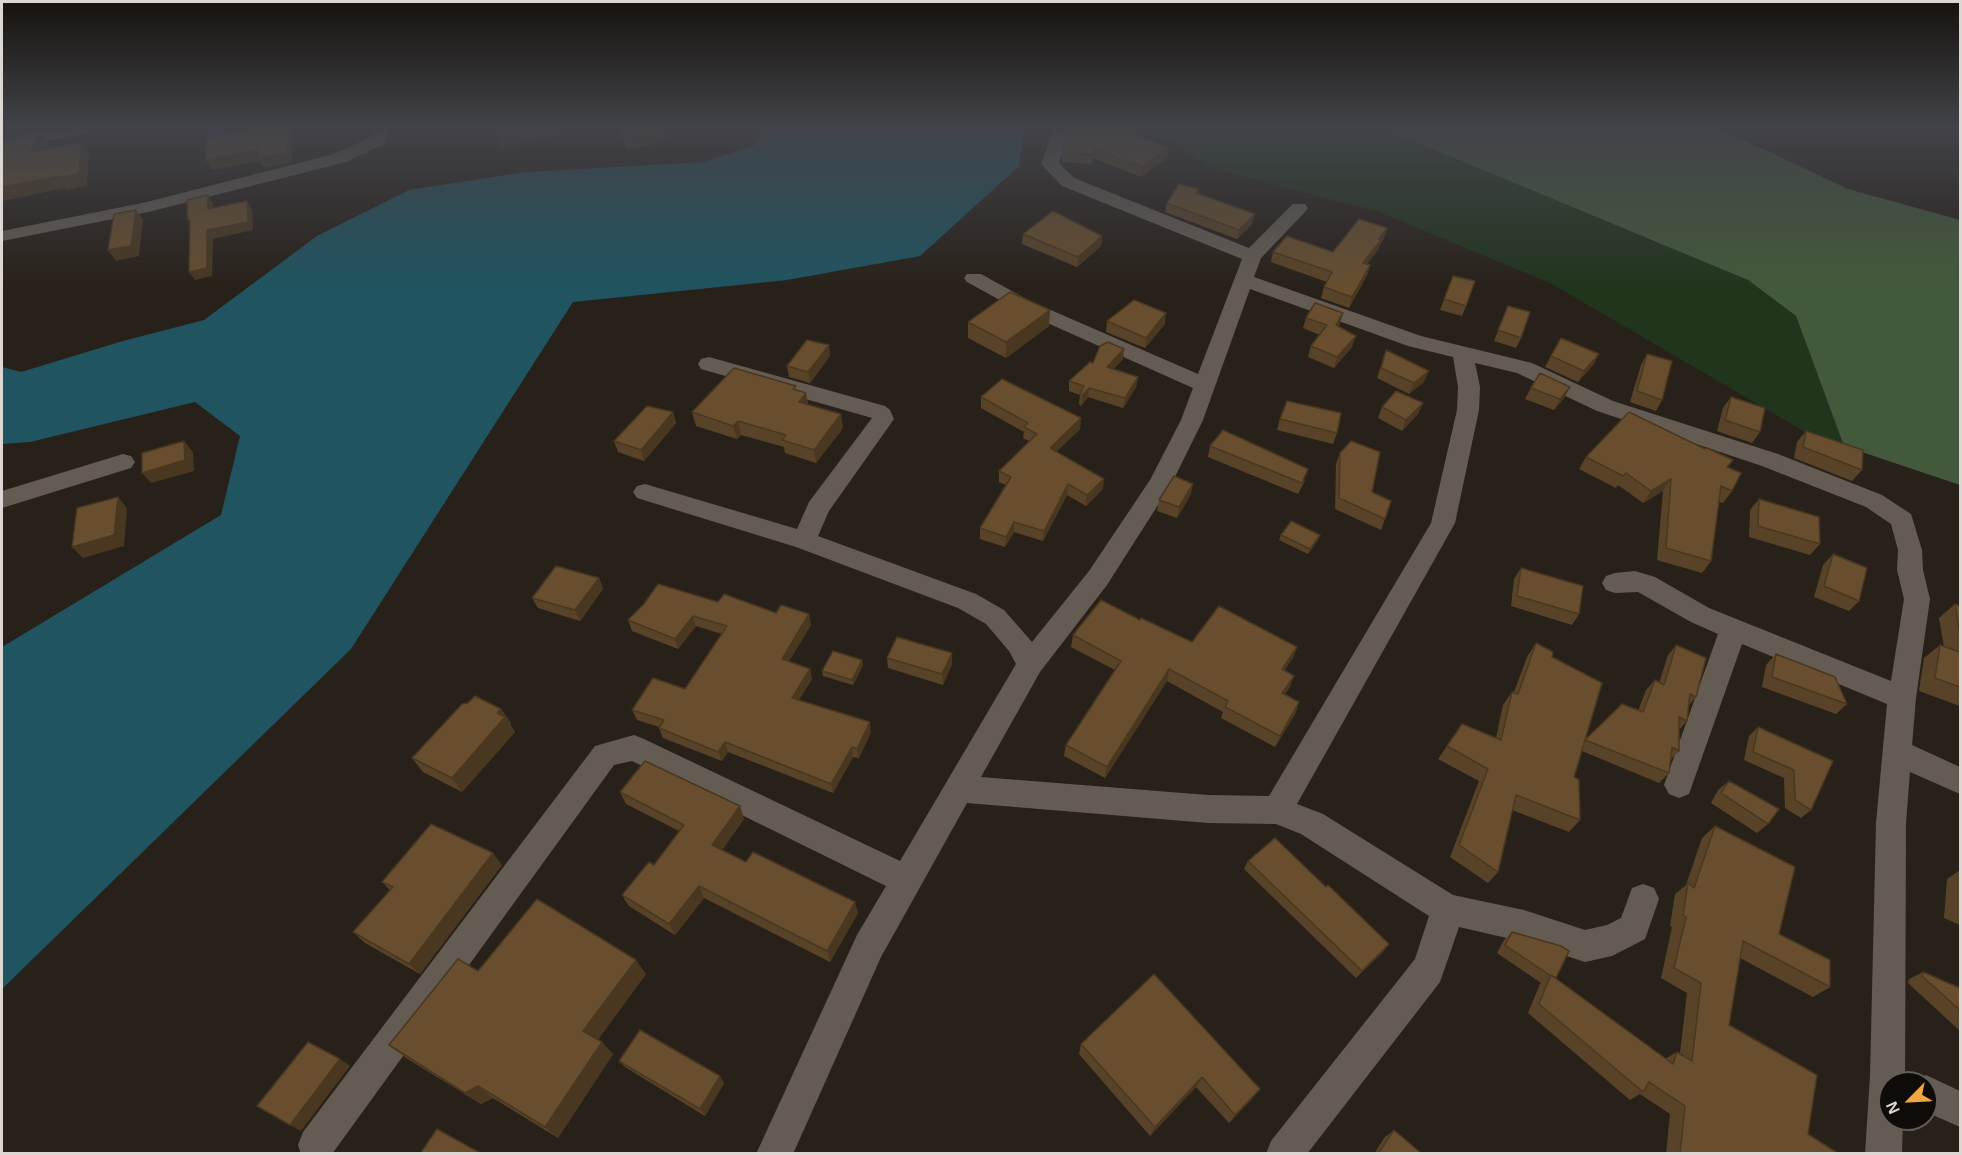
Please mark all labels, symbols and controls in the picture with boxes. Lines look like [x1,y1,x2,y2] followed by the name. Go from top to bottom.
[1878,1071,1938,1131] north arrow
[1883,1099,1903,1116] text: N

